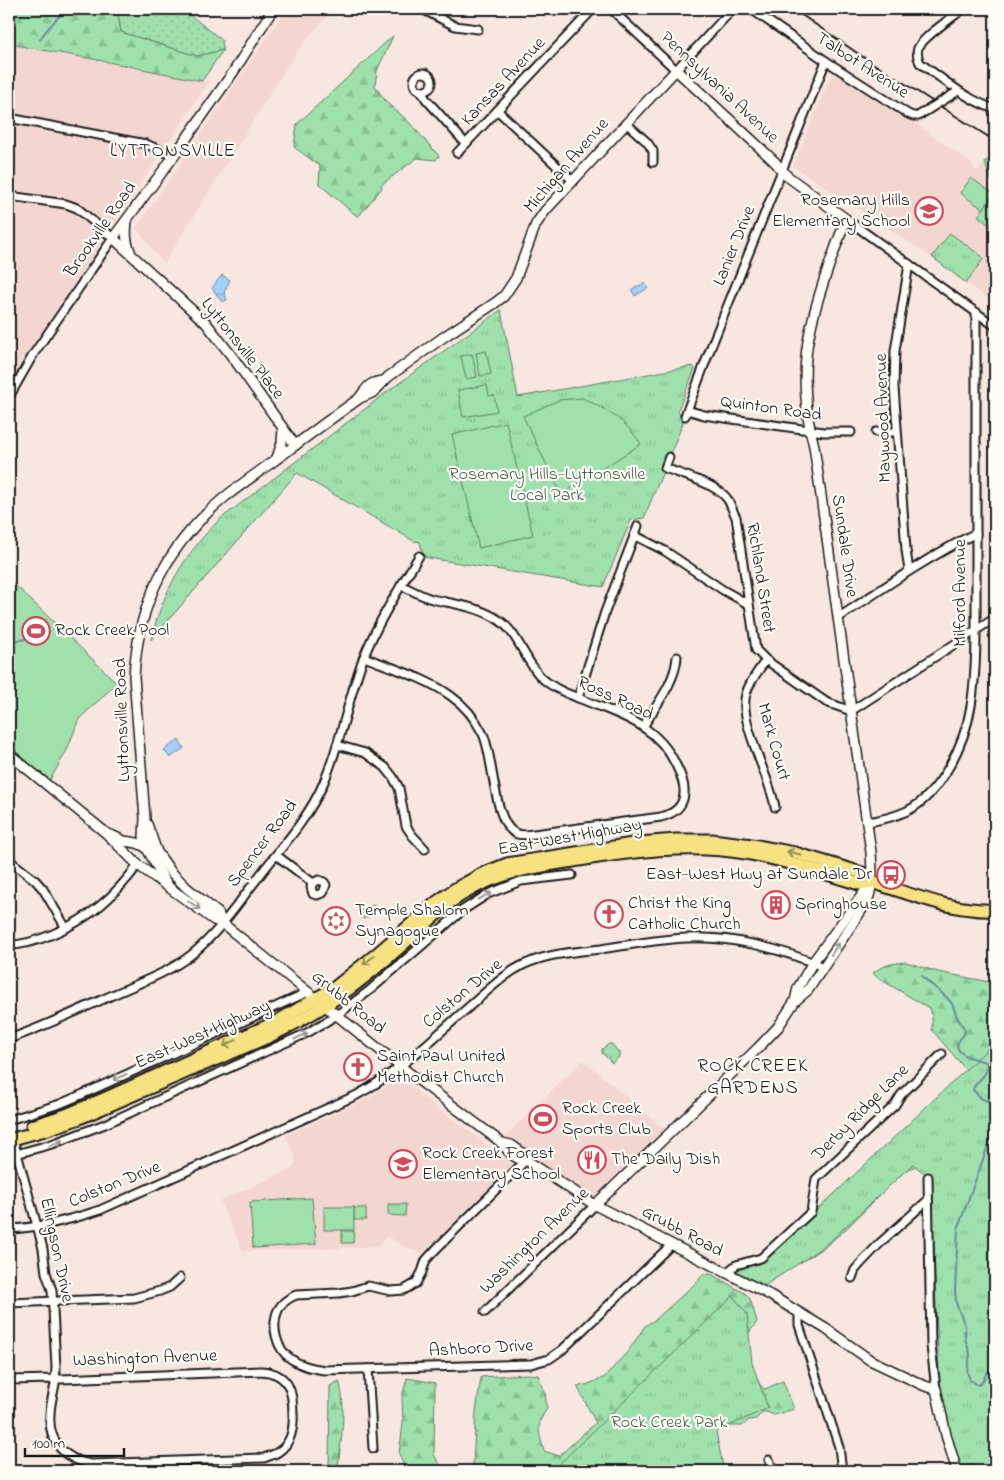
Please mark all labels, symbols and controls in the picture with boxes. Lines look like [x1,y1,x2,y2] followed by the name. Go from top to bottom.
[654,26,785,151] street label: Pennsylvania Avenue
[810,26,914,106] street label: Talbot Avenue
[456,31,553,132] street label: Kansas Avenue
[518,112,617,220] street label: Michigan Avenue
[110,138,236,165] district label: LYTTONSVILLE
[58,177,144,284] street label: Brookville Road
[772,188,910,235] place label: Rosemary Hills Elementary School
[914,196,944,226] school or university icon: Rosemary Hills Elementary School
[707,201,763,290] street label: Lanier Drive
[194,292,291,406] street label: Lyttonsville Place
[869,352,899,483] street label: Maywood Avenue
[719,389,823,429] street label: Quinton Road
[449,462,646,509] park label: Rosemary Hills-Lyttonsville Local Park
[824,493,864,600] street label: Sundale Drive
[738,521,782,635] street label: Richland Street
[948,538,974,647] street label: Milford Avenue
[21,616,51,646] sports icon: Rock Creek Pool
[55,618,169,644] place label: Rock Creek Pool
[108,658,138,782] street label: Lyttonsville Road
[573,670,657,728] street label: Ross Road
[750,700,796,784] street label: Mark Court
[221,795,305,893] street label: Spencer Road
[496,813,644,864] street label: East-West Highway
[787,848,803,857] one-way arrow
[876,860,906,890] bus stop icon: East-West Hwy at Sundale Dr
[646,862,872,888] place label: East-West Hwy at Sundale Dr
[478,890,492,900] one-way arrow
[761,890,791,920] building icon: Springhouse
[628,891,741,938] place label: Christ the King Catholic Church
[795,892,888,919] place label: Springhouse
[355,898,468,946] place label: Temple Shalom Synagogue
[594,899,624,929] church icon: Christ the King Catholic Church
[187,900,200,911] one-way arrow
[321,906,351,936] synagogue icon: Temple Shalom Synagogue
[830,942,840,956] one-way arrow
[417,952,509,1035] street label: Colston Drive
[363,955,376,966] one-way arrow
[305,965,391,1041] street label: Grubb Road
[131,994,275,1077] street label: East-West Highway
[293,1031,308,1041] one-way arrow
[223,1038,238,1048] one-way arrow
[377,1044,505,1091] place label: Saint Paul United Methodist Church
[343,1052,373,1082] church icon: Saint Paul United Methodist Church
[698,1053,808,1102] district label: ROCK CREEK GARDENS
[806,1058,917,1169] street label: Derby Ridge Lane
[113,1073,128,1083] one-way arrow
[562,1096,651,1143] place label: Rock Creek Sports Club
[528,1104,558,1134] sports icon: Rock Creek Sports Club
[47,1138,63,1147] one-way arrow
[422,1141,560,1188] place label: Rock Creek Forest Elementary School
[577,1145,607,1175] restaurant icon: The Daily Dish
[611,1147,720,1173] place label: The Daily Dish
[388,1149,418,1179] school or university icon: Rock Creek Forest Elementary School
[65,1154,166,1215] street label: Colston Drive
[474,1181,597,1301] street label: Washington Avenue
[31,1195,80,1306] street label: Ellingson Drive
[637,1200,727,1264] street label: Grubb Road
[428,1333,535,1365] street label: Ashboro Drive
[72,1343,218,1376] street label: Washington Avenue
[611,1410,727,1436] park label: Rock Creek Park
[25,1425,124,1457] scale bar
[32,1433,65,1455] text: 100 m

